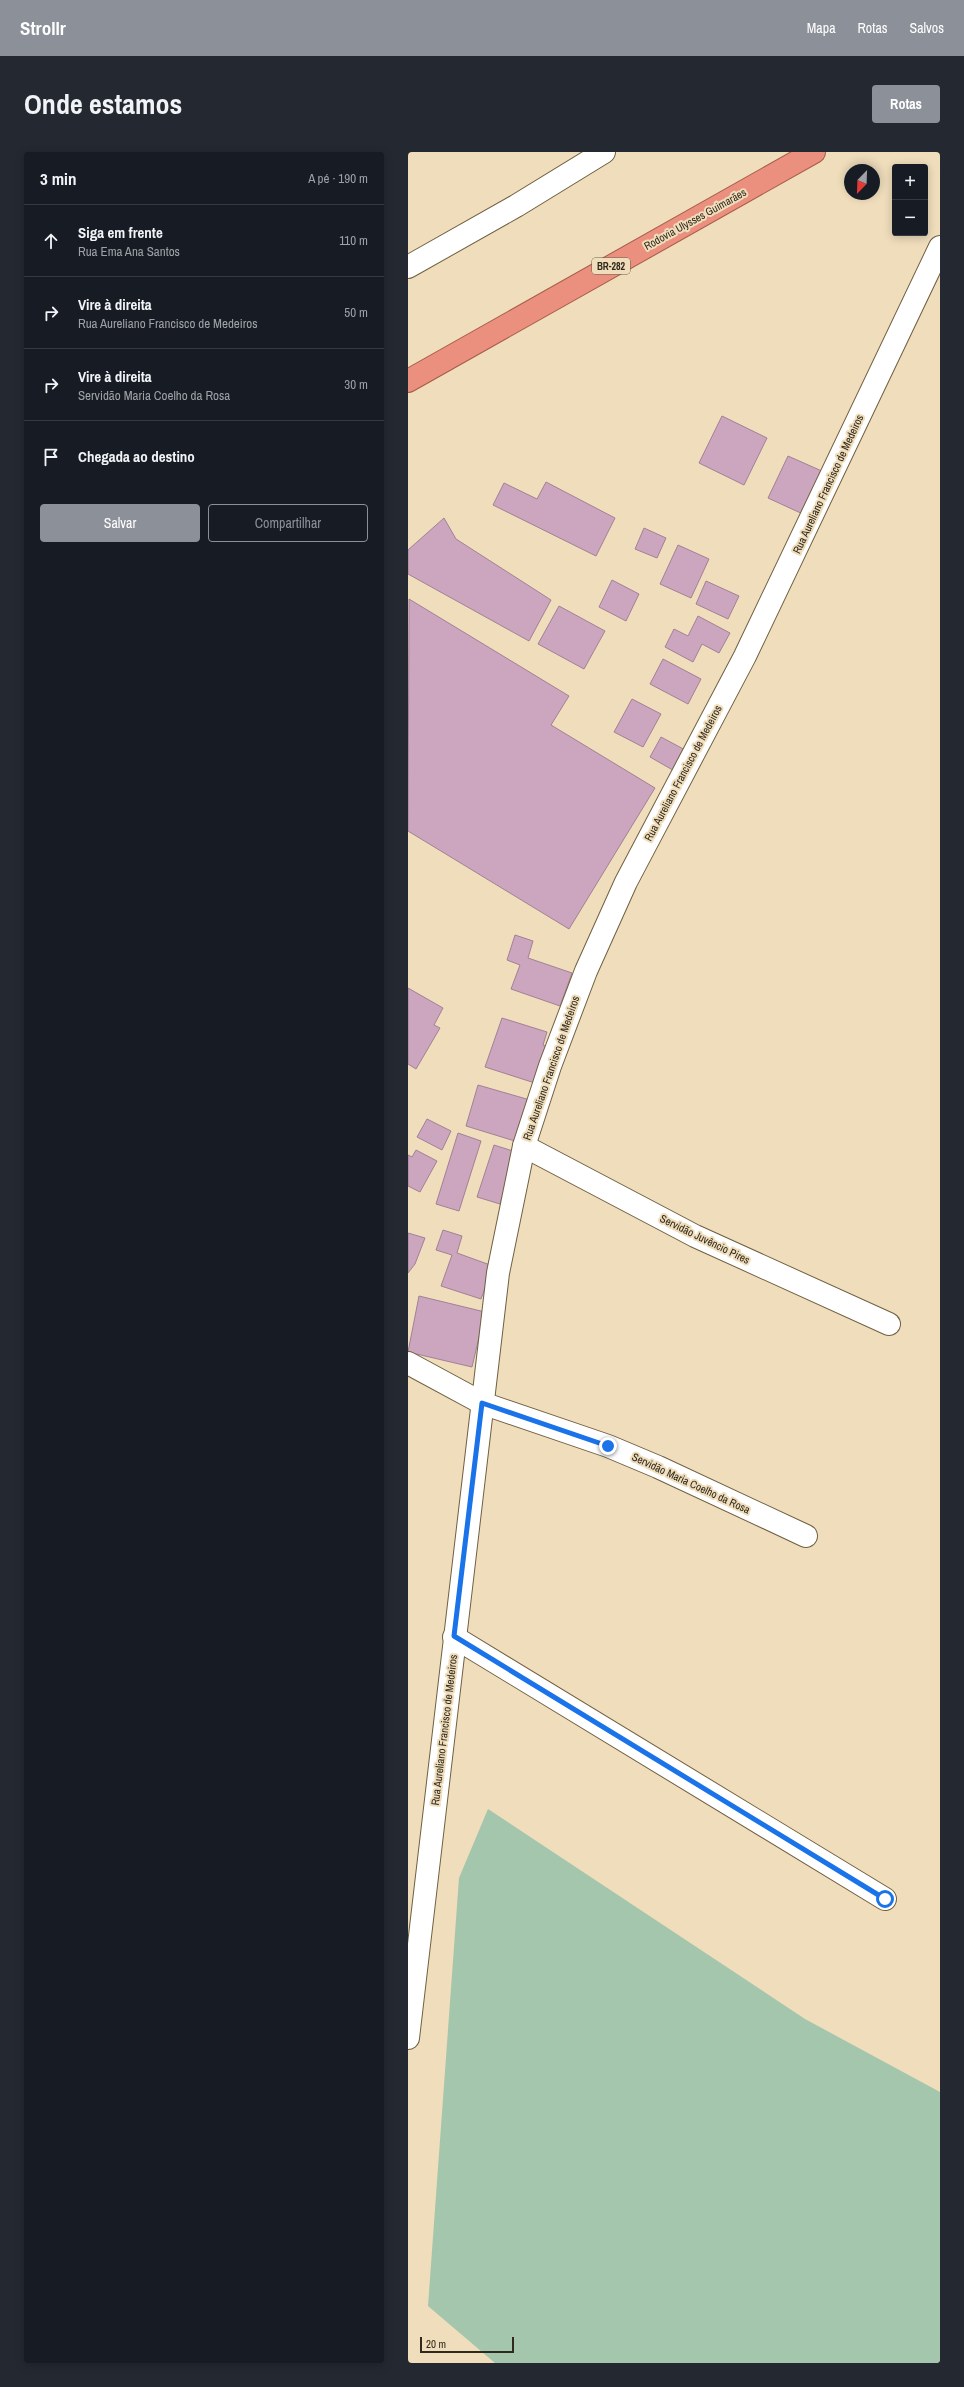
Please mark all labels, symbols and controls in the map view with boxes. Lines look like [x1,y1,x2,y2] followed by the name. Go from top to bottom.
[20,15,66,41] text: Strollr
[807,19,836,37] text: Mapa
[858,19,888,37] text: Rotas
[910,19,944,37] text: Salvos
[24,85,182,123] text: Onde estamos
[872,85,940,123] button: Rotas
[844,164,880,200] north arrow
[892,164,928,236] map controls
[892,164,928,200] button: +
[40,167,76,190] text: 3 min
[308,170,368,187] text: A pé · 190 m
[641,185,749,253] street label: Rodovia Ulysses Guimarães
[892,200,928,236] button: −
[78,222,163,243] text: Siga em frente
[40,230,62,252] icon: ahead
[339,232,368,249] text: 110 m
[78,243,180,260] text: Rua Ema Ana Santos
[592,258,630,274] road number: BR-282
[78,294,152,315] text: Vire à direita
[40,302,62,324] icon: right
[344,304,368,321] text: 50 m
[78,315,258,332] text: Rua Aureliano Francisco de Medeiros
[78,366,152,387] text: Vire à direita
[40,374,62,396] icon: right
[344,376,368,393] text: 30 m
[78,387,230,404] text: Servidão Maria Coelho da Rosa
[790,412,867,556] street label: Rua Aureliano Francisco de Medeiros
[40,446,62,468] icon: arrive
[78,446,195,467] text: Chegada ao destino
[40,504,200,542] button: Salvar
[208,504,368,542] button: Compartilhar
[641,702,725,843] street label: Rua Aureliano Francisco de Medeiros
[520,993,583,1142] street label: Rua Aureliano Francisco de Medeiros
[658,1211,753,1267] street label: Servidão Juvêncio Pires
[599,1437,617,1455] route end
[630,1449,752,1517] street label: Servidão Maria Coelho da Rosa
[428,1653,460,1806] street label: Rua Aureliano Francisco de Medeiros
[876,1890,894,1908] route start
[420,2335,514,2354] scale bar
[426,2337,446,2351] text: 20 m

